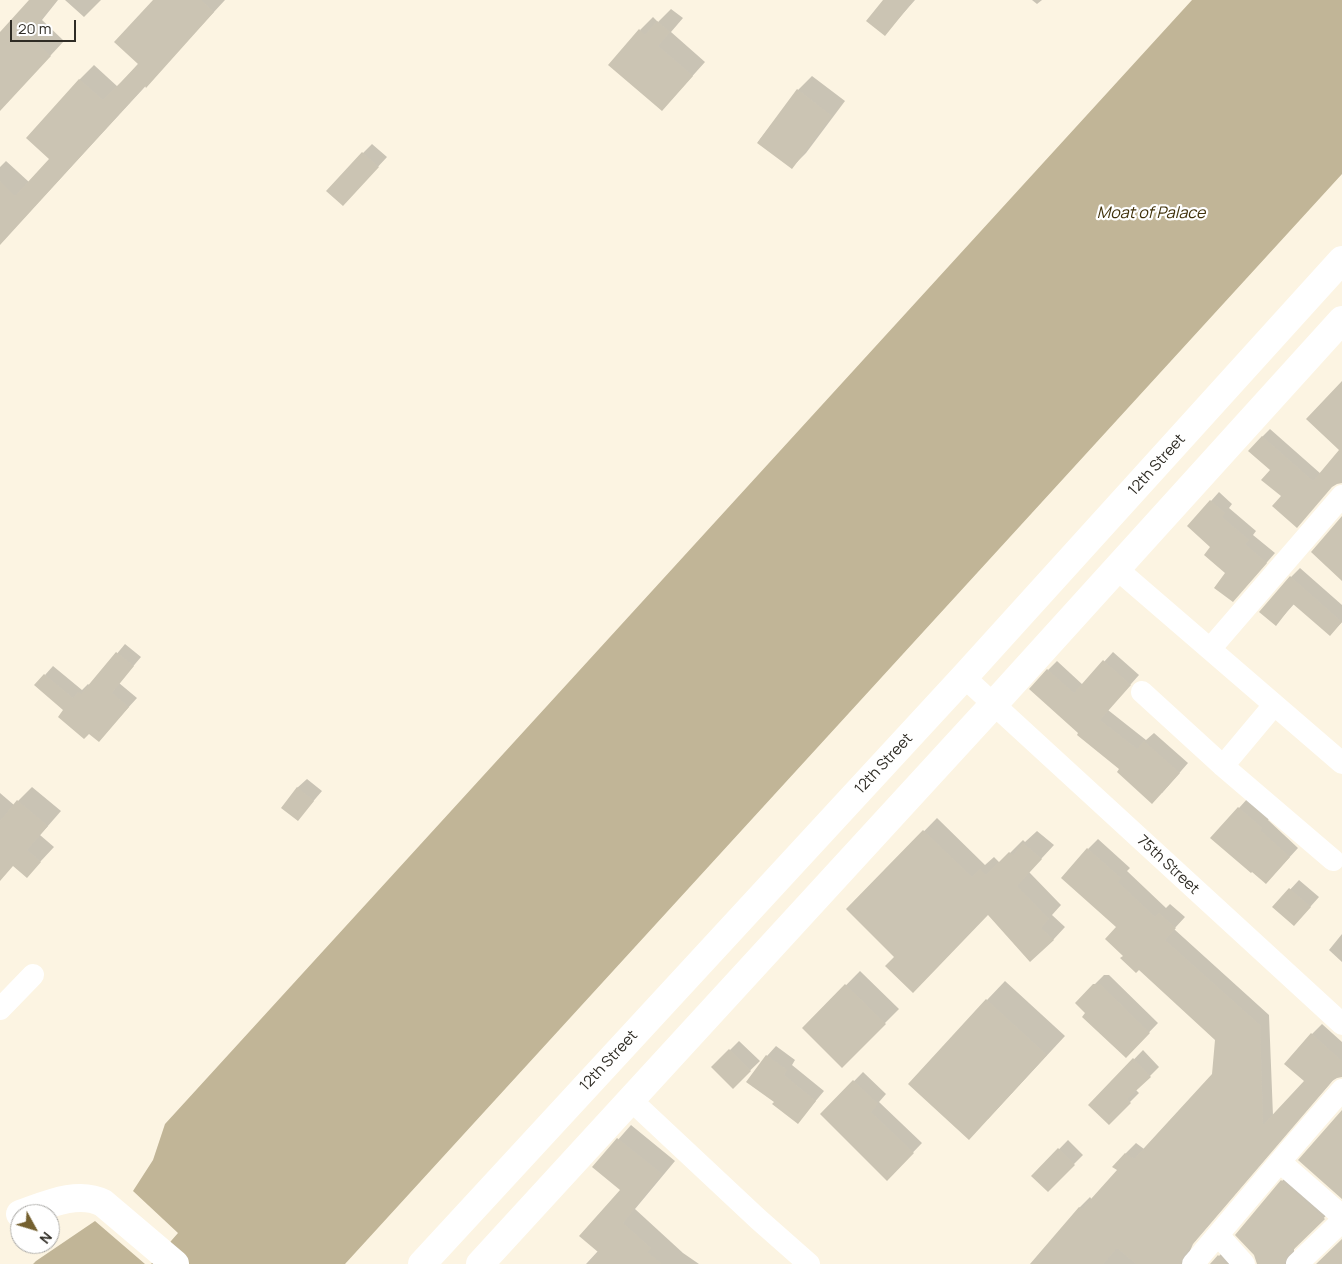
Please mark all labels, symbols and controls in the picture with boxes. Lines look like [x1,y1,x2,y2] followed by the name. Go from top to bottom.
[12,10,79,42] scale bar
[18,18,51,39] text: 20 m
[1097,204,1205,224] water label: Moat of Palace
[1125,431,1189,499] street label: 12th Street
[851,730,917,798] street label: 12th Street
[1133,832,1203,898] street label: 75th Street
[576,1027,642,1095] street label: 12th Street
[10,1204,60,1254] north arrow
[36,1228,57,1248] text: N

